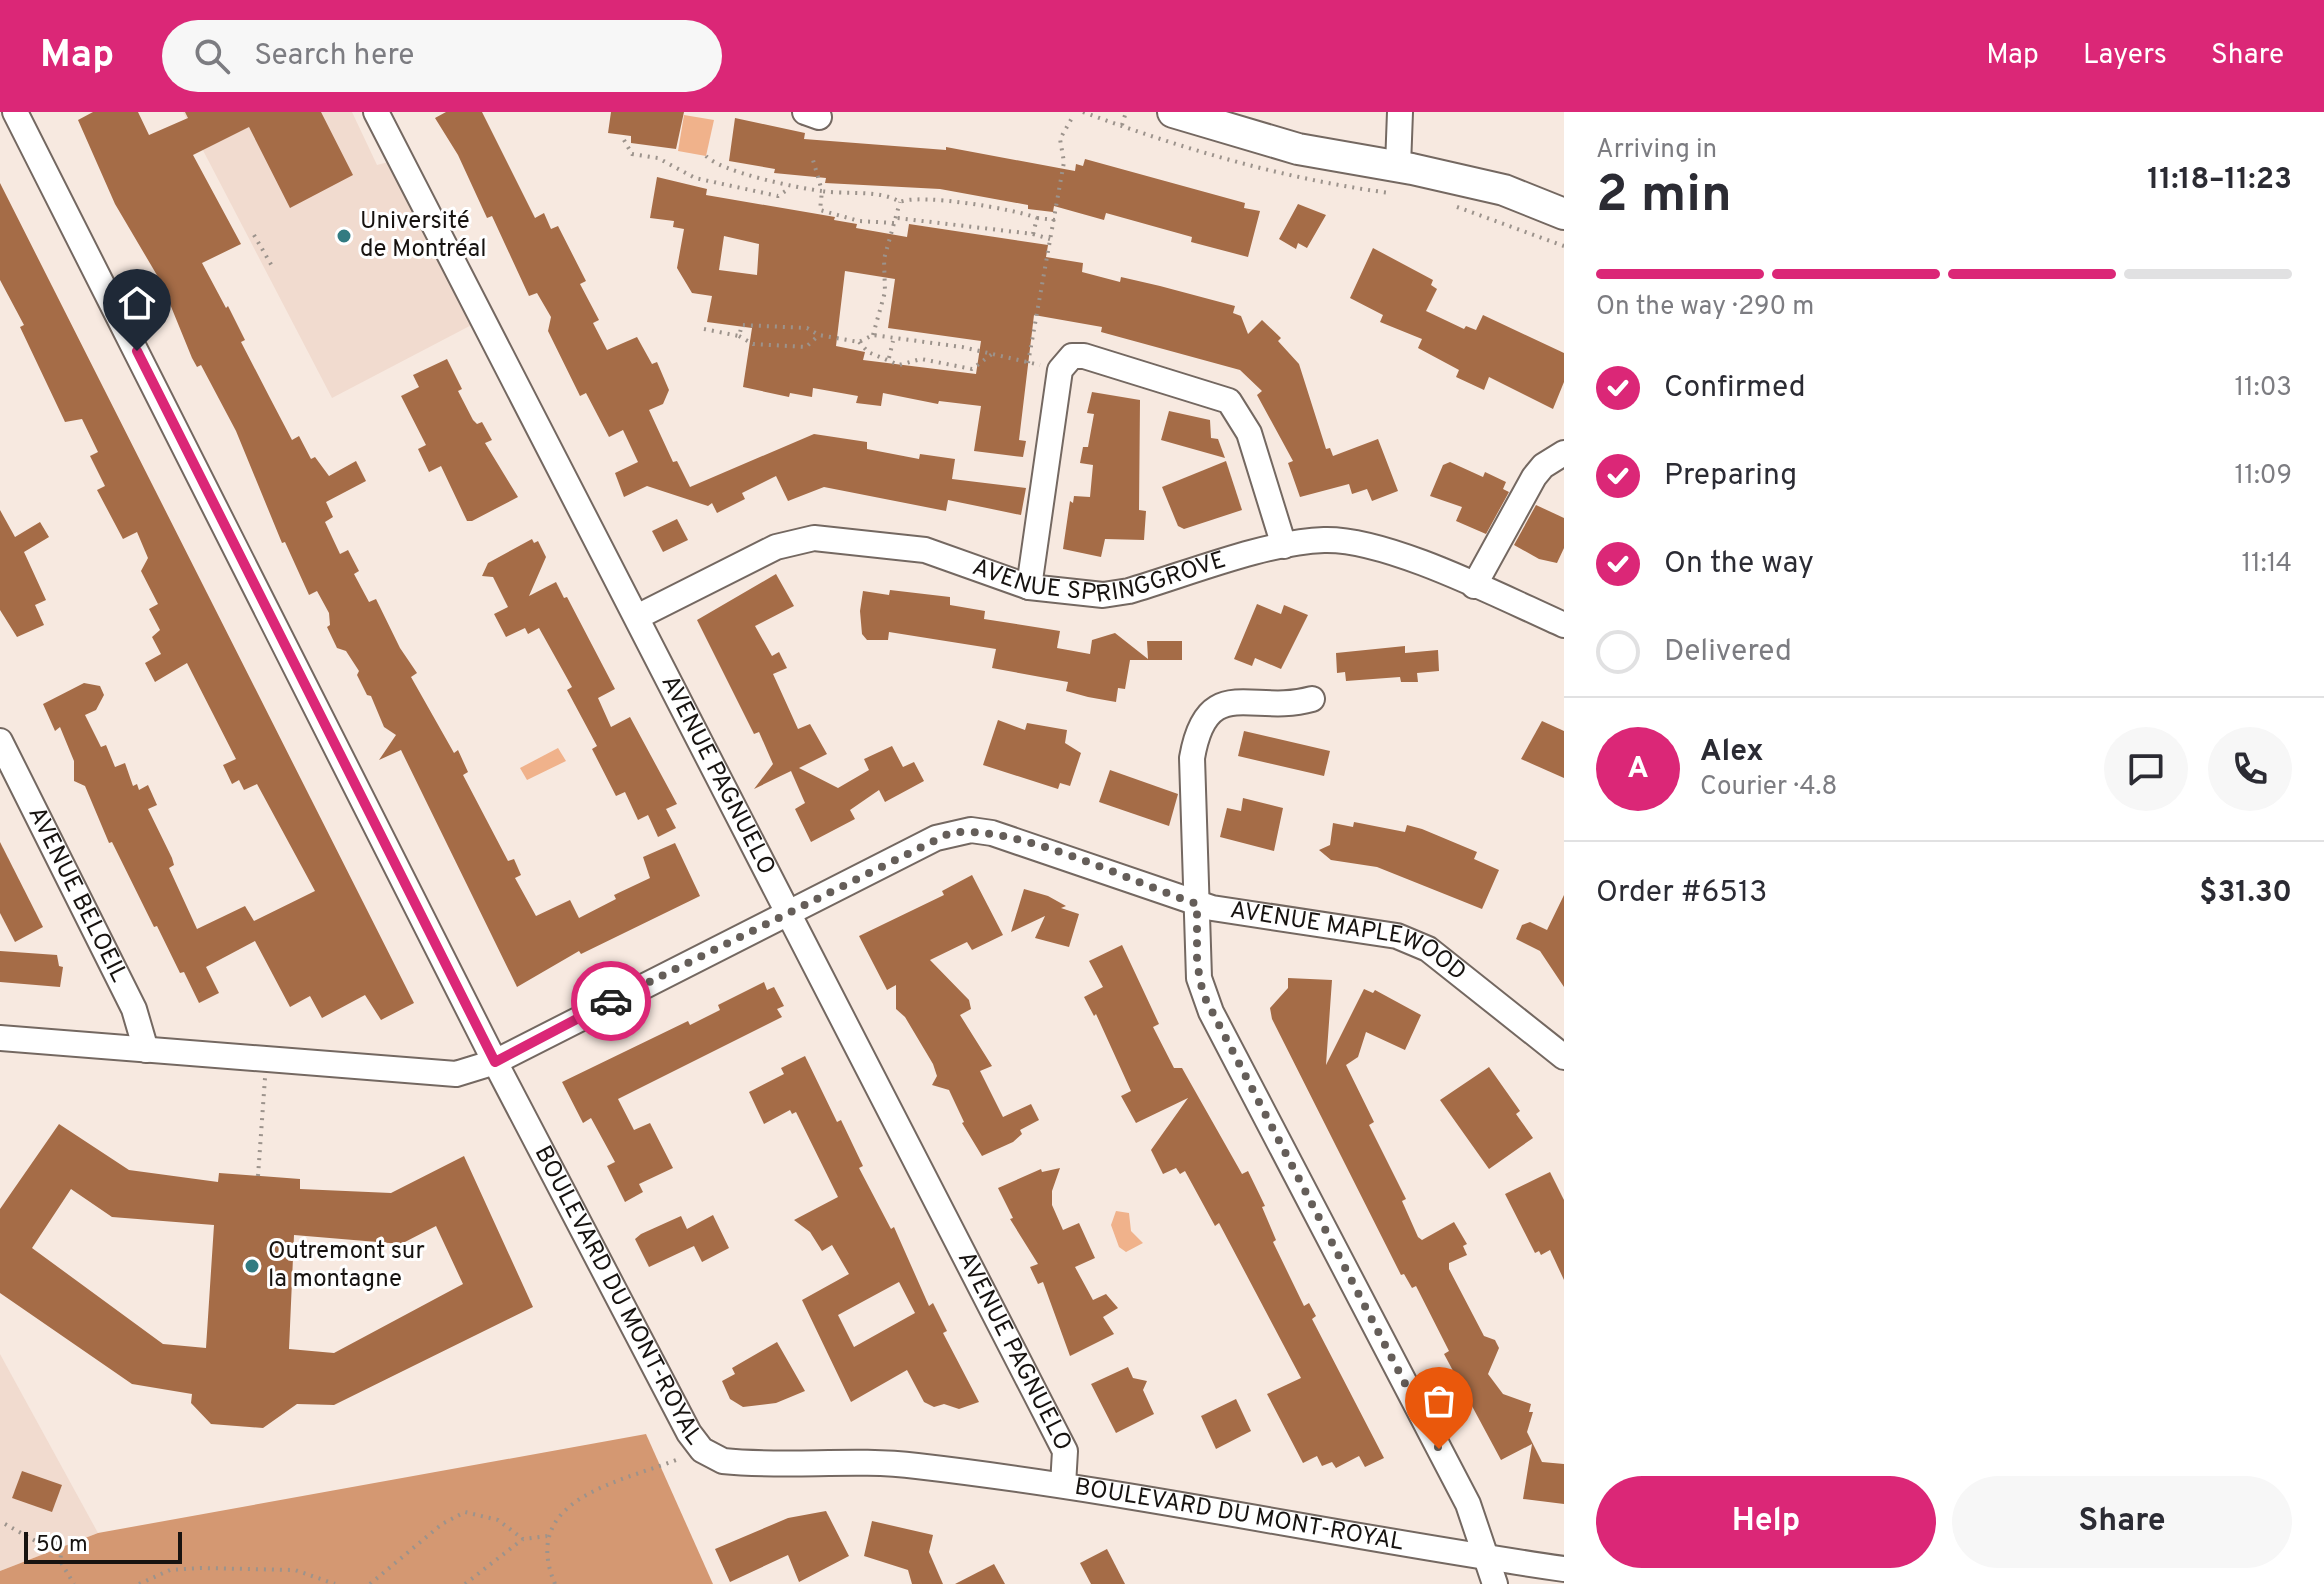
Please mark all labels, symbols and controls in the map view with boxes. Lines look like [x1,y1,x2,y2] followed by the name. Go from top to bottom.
[162,20,722,92] search box
[40,32,114,81] text: Map
[190,34,234,78] icon: search
[254,38,414,75] text: Search here
[1986,38,2039,74] text: Map
[2083,38,2167,74] text: Layers
[2211,38,2284,74] text: Share
[1596,134,1717,167] text: Arriving in
[2147,162,2292,199] text: 11:18–11:23
[1596,164,1732,230] text: 2 min
[360,207,486,265] place label: Université de Montréal
[335,227,353,245] marker: Université de Montréal
[103,269,171,351] pin
[115,281,159,325] icon: home
[1596,291,1814,324] text: On the way · 290 m
[1596,366,1640,410] icon: check
[1664,370,1806,407] text: Confirmed
[2234,372,2292,405] text: 11:03
[1596,454,1640,498] icon: check
[1664,458,1797,495] text: Preparing
[2235,460,2292,493] text: 11:09
[1596,542,1640,586] icon: check
[968,546,1230,611] street label: AVENUE SPRINGGROVE
[1664,546,1814,583] text: On the way
[2241,548,2292,581] text: 11:14
[1664,634,1792,671] text: Delivered
[654,671,781,880] street label: AVENUE PAGNUELO
[2104,727,2188,811] button: chat
[2208,727,2292,811] button: phone
[1700,734,1764,771] text: Alex
[1627,751,1649,788] text: A
[1700,771,1837,804] text: Courier · 4.8
[21,802,133,988] street label: AVENUE BELOEIL
[1596,875,1767,912] text: Order #6513
[2199,875,2292,912] text: $31.30
[1228,896,1472,988] street label: AVENUE MAPLEWOOD
[571,961,651,1041] courier
[589,979,633,1023] icon: car
[527,1141,708,1452] street label: BOULEVARD DU MONT-ROYAL
[268,1237,425,1295] place label: Outremont sur la montagne
[950,1247,1078,1456] street label: AVENUE PAGNUELO
[243,1257,261,1275] marker: Outremont sur la montagne
[1405,1367,1473,1449] pin
[1417,1379,1461,1423] icon: bag
[1072,1473,1406,1558] street label: BOULEVARD DU MONT-ROYAL
[1596,1476,1936,1568] button: Help
[1952,1476,2292,1568] button: Share
[24,1528,182,1564] scale bar
[36,1532,88,1559] text: 50 m

